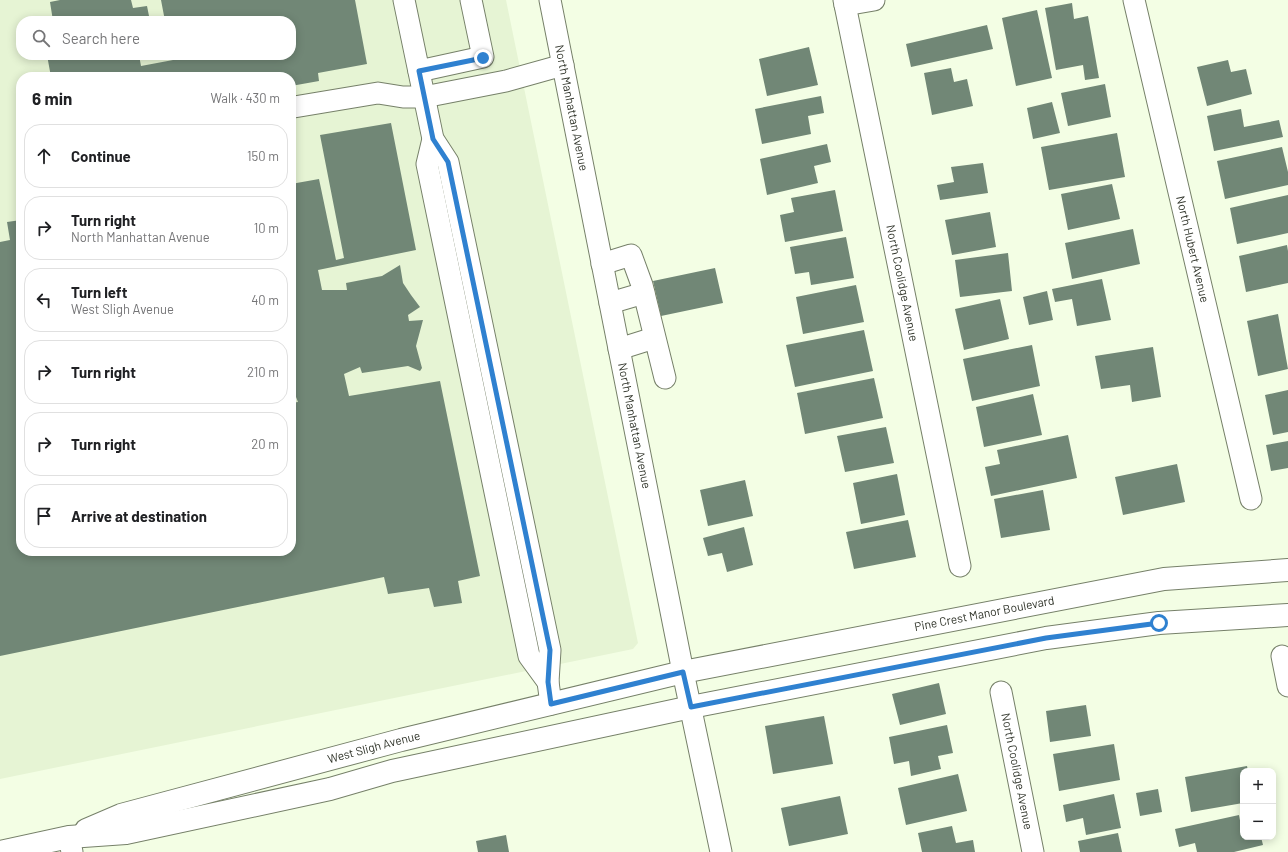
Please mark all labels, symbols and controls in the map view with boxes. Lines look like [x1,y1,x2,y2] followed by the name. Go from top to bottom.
[16,16,296,60] search box
[30,27,52,49] icon: search
[62,29,140,47] text: Search here
[553,43,592,172] street label: North Manhattan Avenue
[474,49,492,67] route end
[32,88,72,108] text: 6 min
[211,90,280,106] text: Walk · 430 m
[33,145,55,167] icon: ahead
[71,147,131,165] text: Continue
[247,148,279,164] text: 150 m
[1174,194,1213,304] street label: North Hubert Avenue
[71,211,136,229] text: Turn right
[33,217,55,239] icon: right
[254,220,279,236] text: 10 m
[884,223,922,342] street label: North Coolidge Avenue
[71,229,210,245] text: North Manhattan Avenue
[71,283,127,301] text: Turn left
[33,289,55,311] icon: left
[251,292,279,308] text: 40 m
[71,301,174,317] text: West Sligh Avenue
[33,361,55,383] icon: right
[616,361,655,490] street label: North Manhattan Avenue
[71,363,136,381] text: Turn right
[247,364,279,380] text: 210 m
[33,433,55,455] icon: right
[71,435,136,453] text: Turn right
[251,436,279,452] text: 20 m
[33,505,55,527] icon: arrive
[71,507,207,525] text: Arrive at destination
[913,592,1055,633] street label: Pine Crest Manor Boulevard
[1150,614,1168,632] route start
[999,712,1036,831] street label: North Coolidge Avenue
[326,728,421,765] street label: West Sligh Avenue
[1240,768,1276,840] map controls
[1240,768,1276,804] button: +
[1240,804,1276,840] button: −

